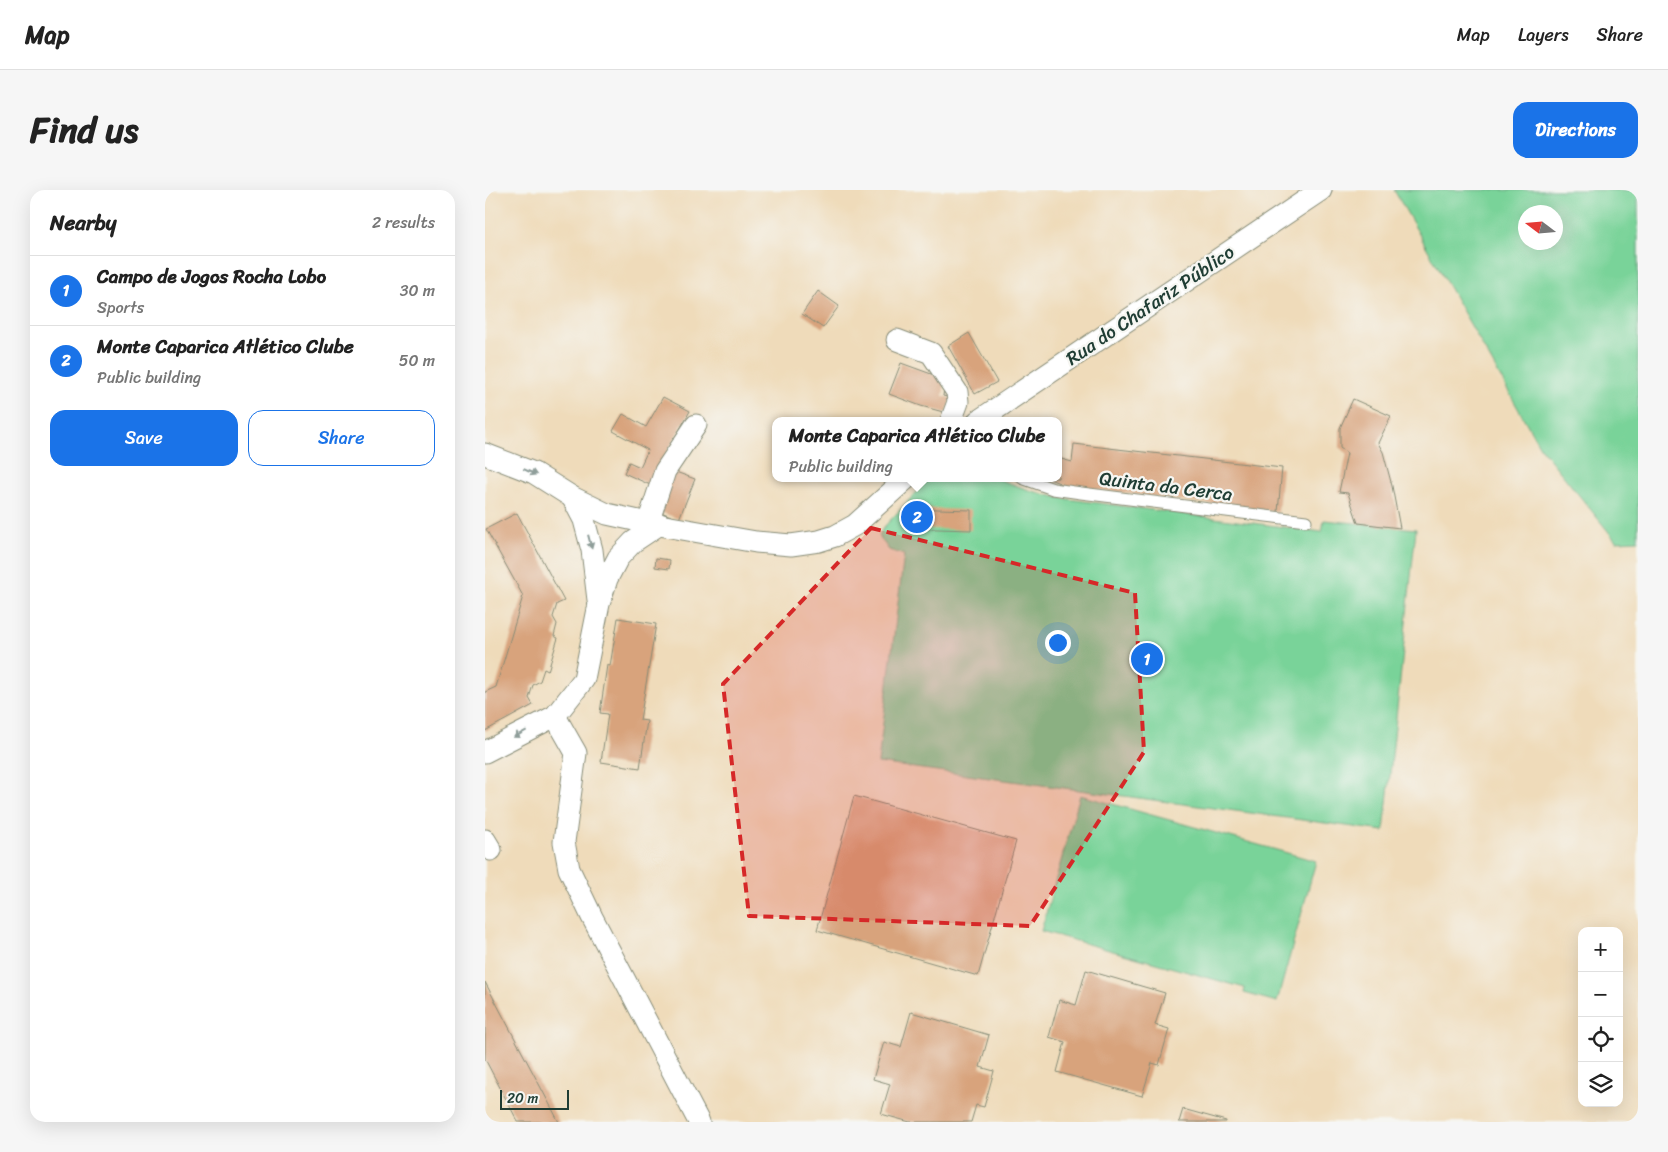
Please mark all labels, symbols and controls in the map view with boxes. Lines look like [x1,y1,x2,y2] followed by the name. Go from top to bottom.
[25,14,69,56] text: Map
[1457,19,1490,51] text: Map
[1518,19,1569,51] text: Layers
[1597,19,1643,51] text: Share
[30,99,138,161] text: Find us
[1513,102,1638,158] button: Directions
[50,204,116,242] text: Nearby
[1518,205,1563,250] north arrow
[372,208,435,237] text: 2 results
[1059,236,1242,374] street label: Rua do Chafariz Público
[97,260,326,293] text: Campo de Jogos Rocha Lobo
[63,276,69,305] text: 1
[400,276,435,305] text: 30 m
[97,293,144,322] text: Sports
[97,330,354,363] text: Monte Caparica Atlético Clube
[61,346,71,375] text: 2
[399,346,435,375] text: 50 m
[97,363,201,392] text: Public building
[50,410,238,466] button: Save
[248,410,435,466] button: Share
[772,417,1062,482] popup
[789,419,1045,452] text: Monte Caparica Atlético Clube
[789,452,893,481] text: Public building
[1098,461,1235,511] street label: Quinta da Cerca
[523,469,537,477] one-way arrow
[901,498,933,536] pin: 2
[586,534,594,550] one-way arrow
[1045,630,1071,656] your location
[1131,640,1163,678] pin: 1
[513,730,527,738] one-way arrow
[1578,927,1623,1107] map controls
[1578,927,1623,972] button: +
[1578,972,1623,1017] button: −
[1578,1017,1623,1062] button: locate
[1578,1062,1623,1107] button: layers
[507,1086,538,1111] text: 20 m
[500,1087,569,1110] scale bar

